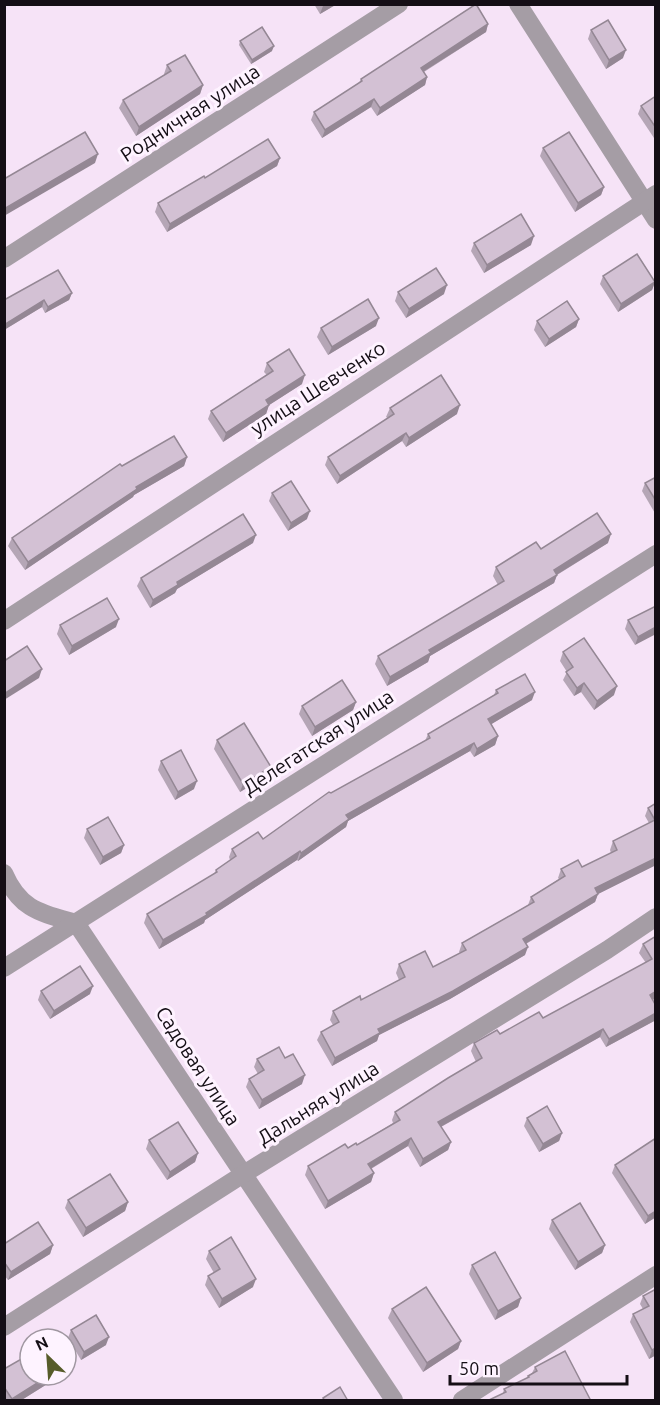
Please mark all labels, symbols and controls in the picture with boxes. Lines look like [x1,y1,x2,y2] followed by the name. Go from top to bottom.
[116,59,264,166] street label: Родничная улица
[246,336,389,440] street label: улица Шевченко
[238,684,397,799] street label: Делегатская улица
[151,1002,245,1130] street label: Садовая улица
[253,1056,383,1149] street label: Дальняя улица
[18,1327,78,1387] north arrow
[32,1333,51,1354] text: N
[450,1348,627,1386] scale bar
[459,1358,499,1378] text: 50 m

